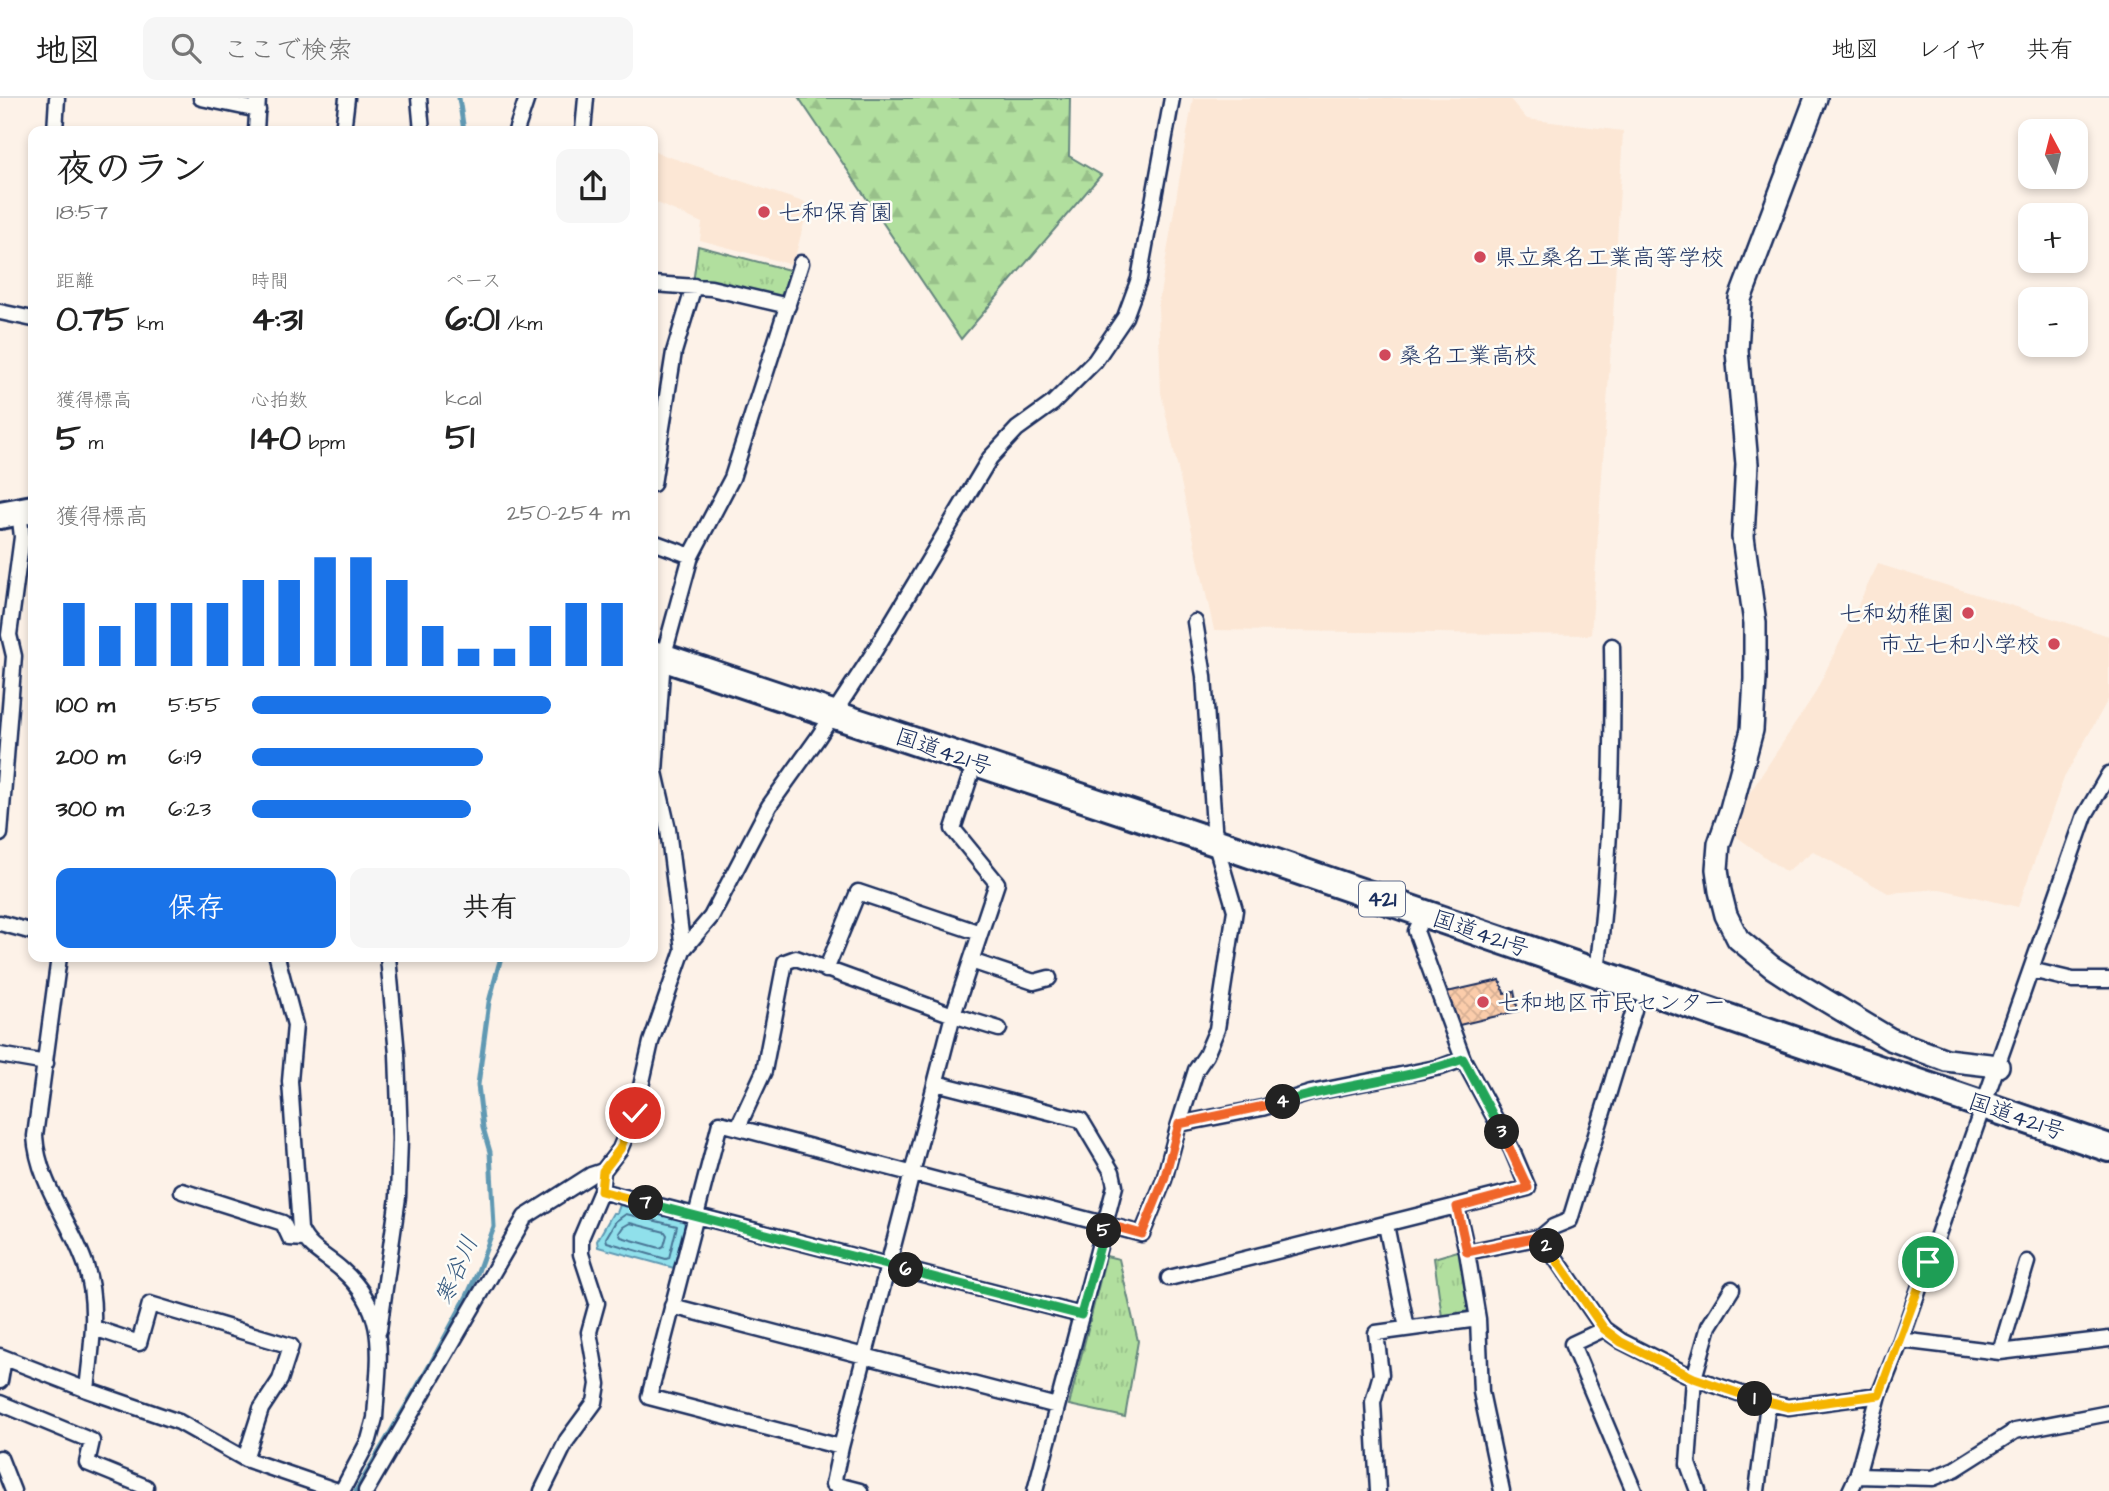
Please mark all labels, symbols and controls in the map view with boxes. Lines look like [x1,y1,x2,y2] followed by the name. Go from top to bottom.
[143,17,633,80] search box
[35,28,101,74] text: 地図
[167,29,205,67] icon: search
[223,32,353,68] text: ここで検索
[1831,33,1879,67] text: 地図
[1917,33,1988,67] text: レイヤ
[2026,33,2074,67] text: 共有
[2018,119,2088,189] north arrow
[2018,119,2088,357] map controls
[56,144,208,196] text: 夜のラン
[556,149,630,223] button: share
[56,196,108,228] text: 18:57
[778,197,893,229] place label: 七和保育園
[2018,203,2088,273] button: +
[756,204,772,220] marker: 七和保育園
[1494,242,1724,274] place label: 県立桑名工業高等学校
[1472,249,1488,265] marker: 県立桑名工業高等学校
[56,268,94,295] text: 距離
[251,268,289,295] text: 時間
[445,268,501,295] text: ペース
[2018,287,2088,357] button: −
[56,295,129,344] text: 0.75
[251,295,303,344] text: 4:31
[445,295,500,344] text: 6:01
[129,311,163,338] text: km
[500,311,542,338] text: /km
[1399,340,1537,372] place label: 桑名工業高校
[1377,347,1393,363] marker: 桑名工業高校
[445,386,482,413] text: kcal
[56,387,132,414] text: 獲得標高
[251,387,308,414] text: 心拍数
[445,413,475,462] text: 51
[56,414,81,463] text: 5
[251,414,301,463] text: 140
[81,430,103,457] text: m
[301,430,345,457] text: bpm
[507,497,630,529] text: 250–254 m
[56,501,148,533] text: 獲得標高
[1839,598,1954,630] place label: 七和幼稚園
[1960,605,1976,621] marker: 七和幼稚園
[1879,629,2040,661] place label: 市立七和小学校
[2046,636,2062,652] marker: 市立七和小学校
[56,689,115,721] text: 100 m
[168,689,221,721] text: 5:55
[891,720,997,783] street label: 国道421号
[56,741,125,773] text: 200 m
[168,741,202,773] text: 6:19
[56,793,124,825] text: 300 m
[168,793,211,825] text: 6:23
[56,868,336,948] button: 保存
[350,868,630,948] button: 共有
[1359,882,1405,916] road number: 421
[1428,902,1534,965] street label: 国道421号
[1497,987,1726,1019] place label: 七和地区市民センター
[1475,994,1491,1010] marker: 七和地区市民センター
[605,1083,665,1143] pin
[1266,1084,1300,1119] pin: 4
[1964,1085,2070,1148] street label: 国道421号
[1276,1088,1289,1115] text: 4
[616,1094,654,1132] icon: check
[1484,1114,1520,1150] pin: 3
[1497,1118,1506,1145] text: 3
[628,1186,664,1220] pin: 7
[640,1189,651,1216] text: 7
[1086,1214,1122,1248] pin: 5
[1097,1217,1110,1244] text: 5
[1530,1228,1564,1264] pin: 2
[427,1231,487,1310] water label: 寒谷川
[1541,1232,1552,1259] text: 2
[1898,1232,1958,1292] pin
[1909,1243,1947,1281] icon: arrive
[888,1252,923,1288] pin: 6
[900,1256,911,1283] text: 6
[1738,1382,1772,1416] pin: 1
[1753,1385,1756,1412] text: 1

